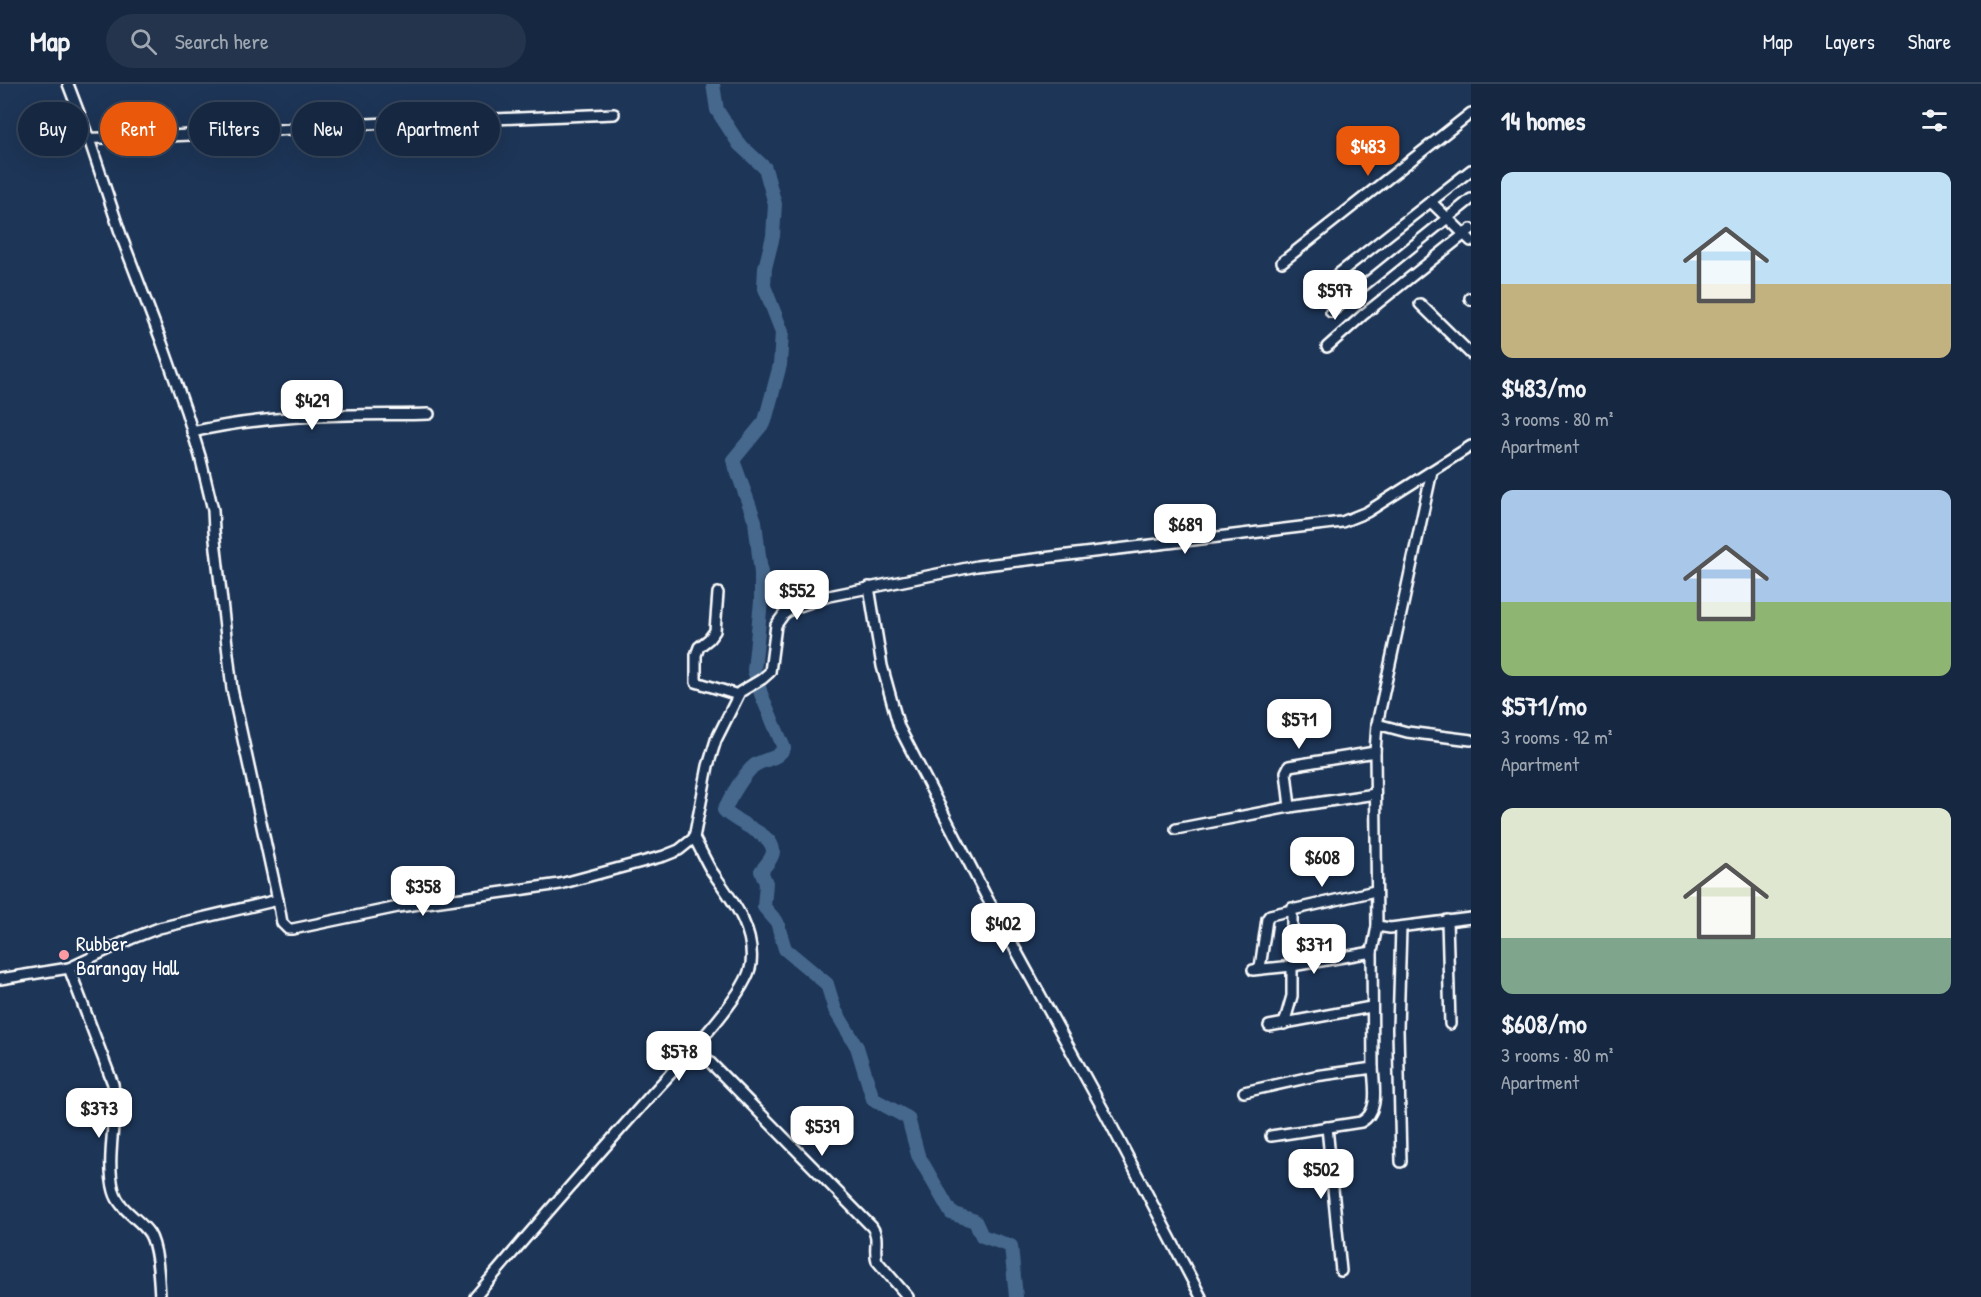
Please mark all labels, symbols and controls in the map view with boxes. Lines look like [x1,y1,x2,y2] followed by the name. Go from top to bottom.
[106,14,526,68] search box
[30,22,70,60] text: Map
[127,25,160,58] icon: search
[175,26,269,56] text: Search here
[1763,27,1792,56] text: Map
[1825,27,1875,56] text: Layers
[1908,27,1951,56] text: Share
[18,102,88,156] chip: Buy
[100,102,177,156] chip: Rent
[189,102,280,156] chip: Filters
[292,102,364,156] chip: New
[376,102,500,156] chip: Apartment
[1501,103,1586,138] text: 14 homes
[1918,104,1951,137] icon: filters
[1332,126,1404,177] pin: $483
[1350,132,1386,159] text: $483
[1672,211,1780,319] icon: home
[1299,270,1371,321] pin: $597
[1317,276,1353,303] text: $597
[1501,370,1586,405] text: $483/mo
[276,380,348,431] pin: $429
[295,386,329,413] text: $429
[1501,405,1613,432] text: 3 rooms · 80 m²
[1501,432,1579,459] text: Apartment
[1149,504,1221,555] pin: $689
[1168,510,1202,537] text: $689
[1672,529,1780,637] icon: home
[761,570,833,621] pin: $552
[779,576,815,603] text: $552
[1501,688,1587,723] text: $571/mo
[1263,699,1335,750] pin: $571
[1281,705,1317,732] text: $571
[1501,723,1612,750] text: 3 rooms · 92 m²
[1501,750,1579,777] text: Apartment
[1286,837,1358,888] pin: $608
[1304,843,1340,870] text: $608
[1672,847,1780,955] icon: home
[387,866,459,917] pin: $358
[405,872,441,899] text: $358
[967,903,1039,954] pin: $402
[985,909,1021,936] text: $402
[1278,924,1350,975] pin: $371
[76,929,180,982] place label: Rubber Barangay Hall
[1296,930,1332,957] text: $371
[57,948,71,962] marker: Rubber Barangay Hall
[1501,1006,1587,1041] text: $608/mo
[643,1031,715,1082] pin: $578
[660,1037,698,1064] text: $578
[1501,1041,1613,1068] text: 3 rooms · 80 m²
[1501,1068,1579,1095] text: Apartment
[63,1088,135,1139] pin: $373
[80,1094,118,1121] text: $373
[786,1106,858,1157] pin: $539
[805,1112,839,1139] text: $539
[1285,1149,1357,1200] pin: $502
[1303,1155,1339,1182] text: $502

